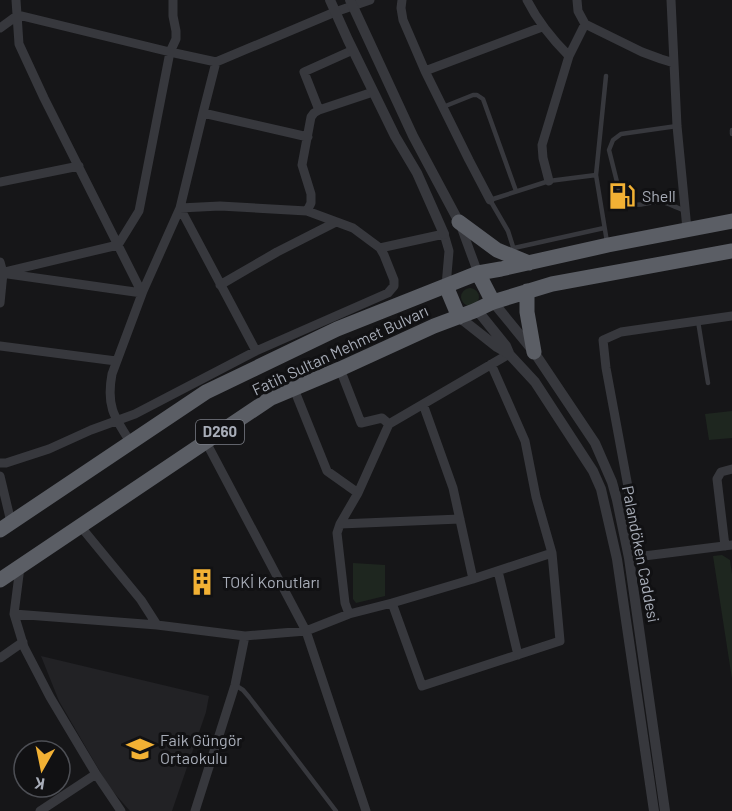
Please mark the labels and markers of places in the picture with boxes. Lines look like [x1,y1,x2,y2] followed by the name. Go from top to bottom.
[607,181,637,211] fuel station icon: Shell
[642,186,676,205] place label: Shell
[187,567,217,597] building icon: TOKİ Konutları
[222,572,320,591] place label: TOKİ Konutları
[160,730,242,767] place label: Faik Güngör Ortaokulu
[125,734,155,764] school or university icon: Faik Güngör Ortaokulu

